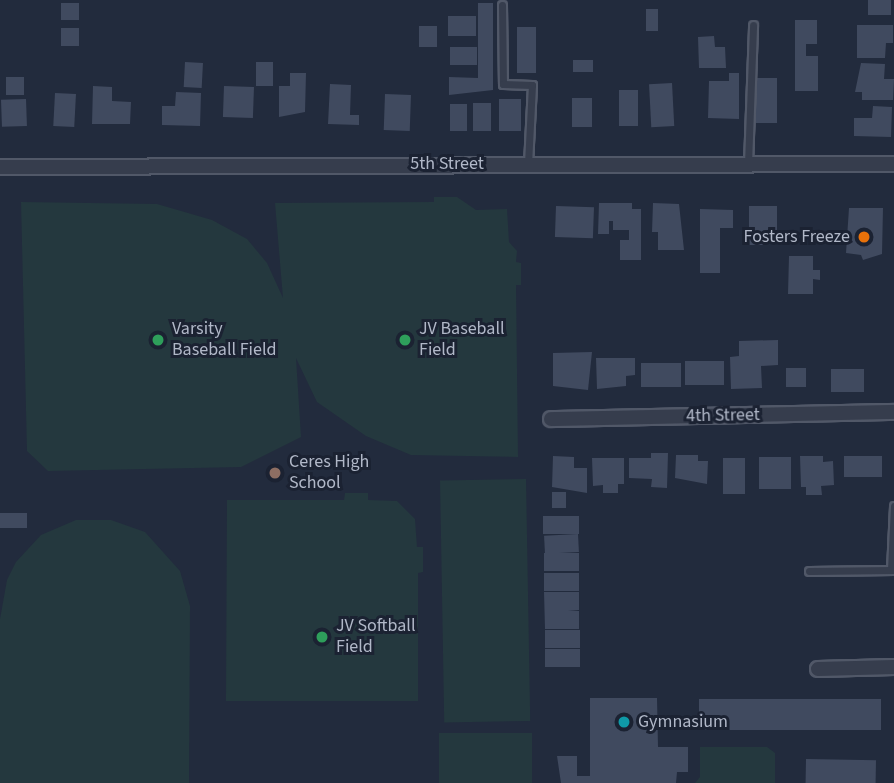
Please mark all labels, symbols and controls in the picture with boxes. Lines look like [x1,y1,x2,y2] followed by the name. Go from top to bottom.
[410,153,484,175] street label: 5th Street
[744,226,850,248] place label: Fosters Freeze
[856,229,872,245] marker: Fosters Freeze
[172,319,277,362] place label: Varsity Baseball Field
[419,319,505,362] place label: JV Baseball Field
[150,332,166,348] marker: Varsity Baseball Field
[397,332,413,348] marker: JV Baseball Field
[686,405,760,427] street label: 4th Street
[289,452,369,494] place label: Ceres High School
[267,465,283,481] marker: Ceres High School
[336,616,415,658] place label: JV Softball Field
[314,629,330,645] marker: JV Softball Field
[638,711,728,733] place label: Gymnasium
[616,714,632,730] marker: Gymnasium

